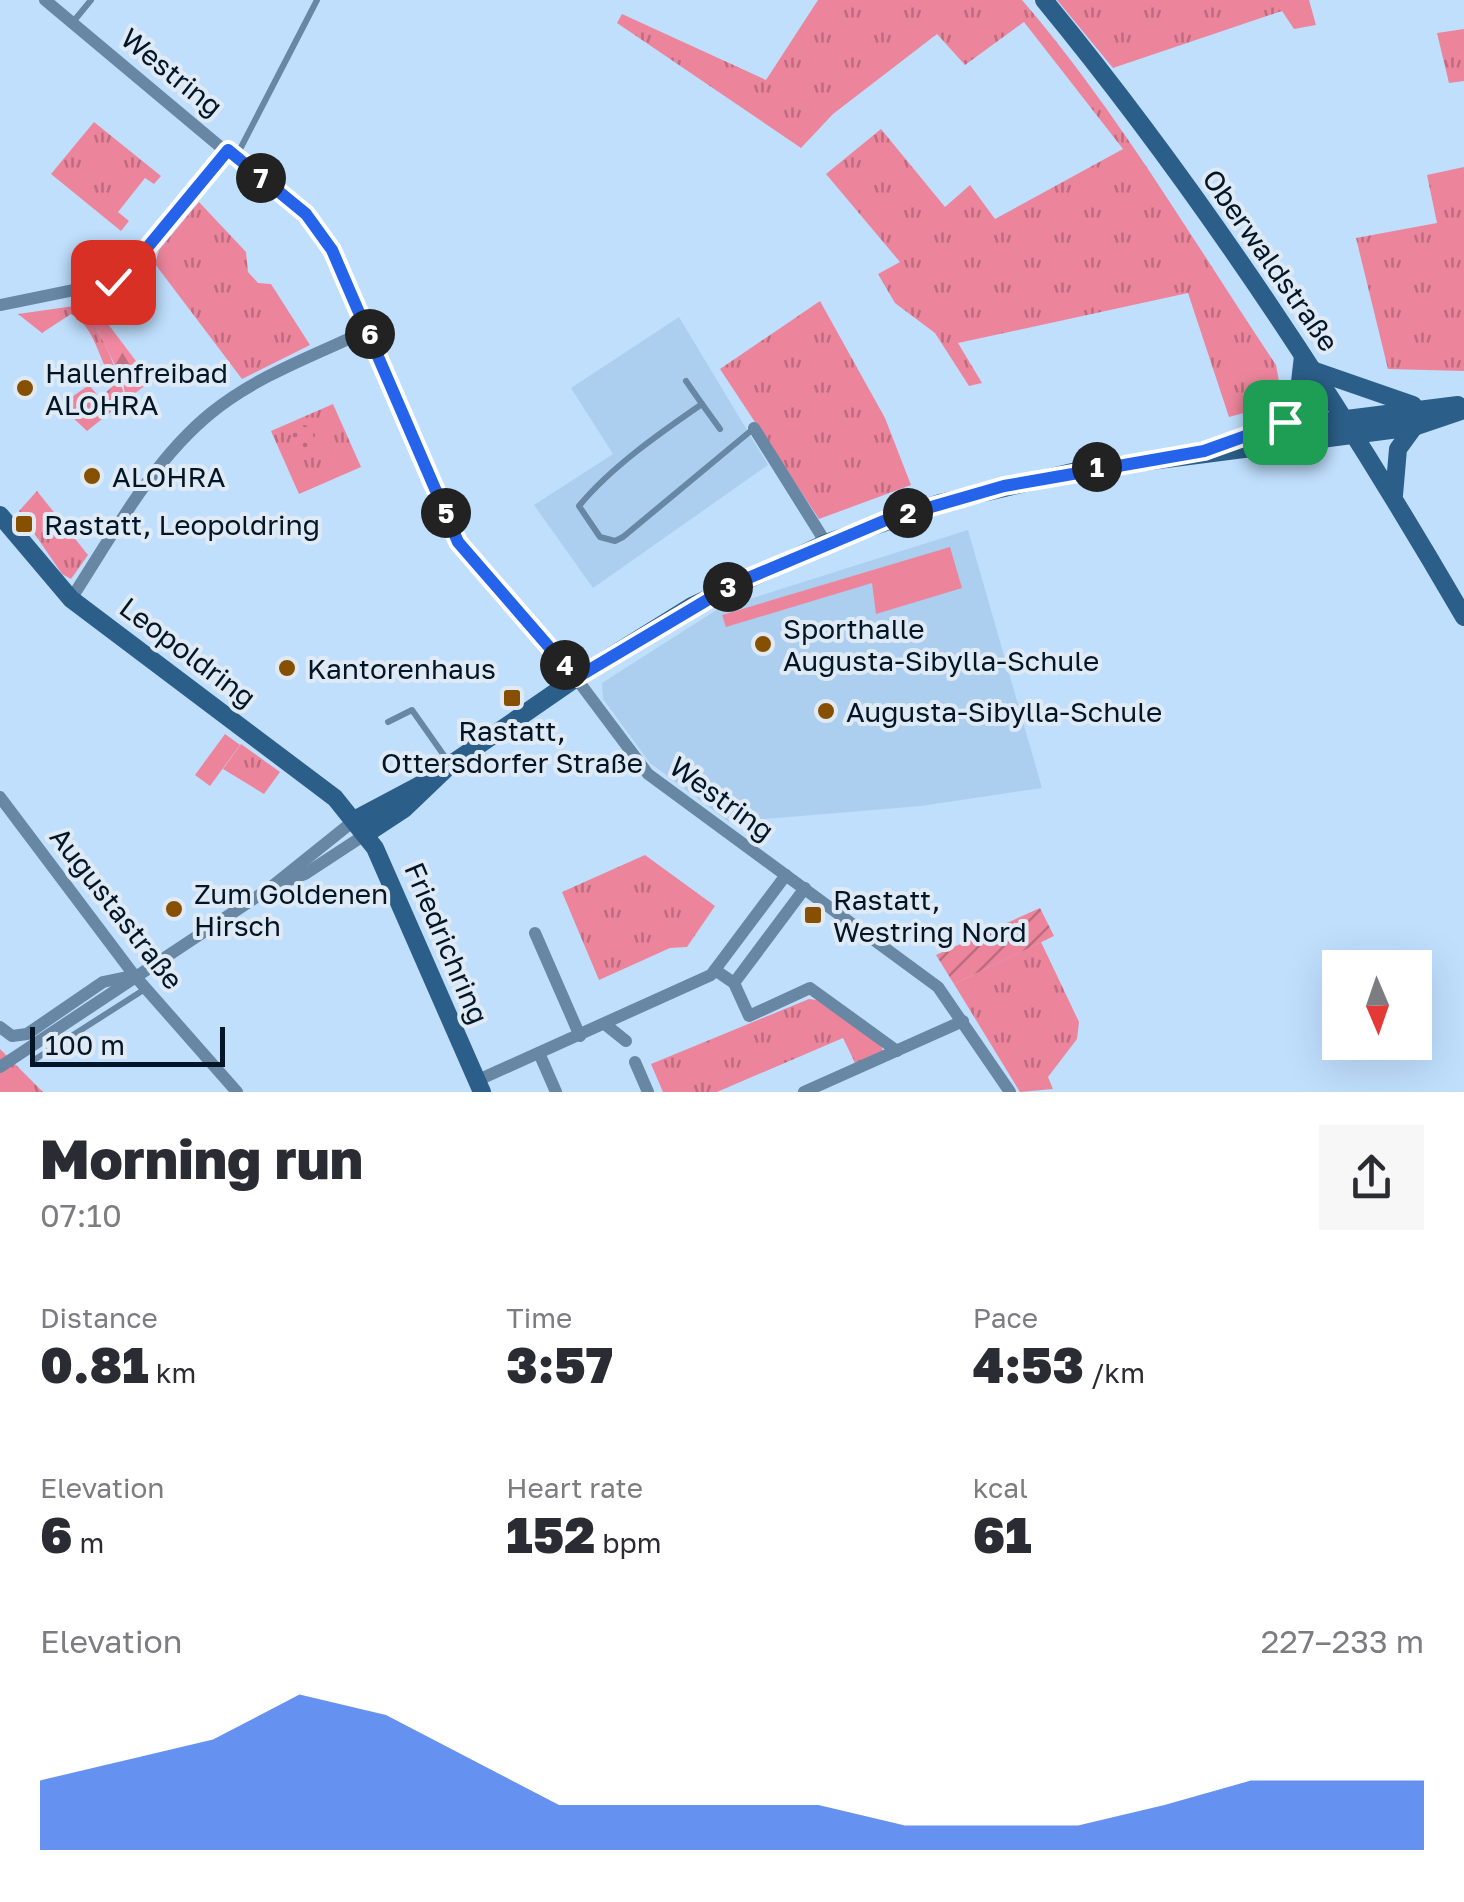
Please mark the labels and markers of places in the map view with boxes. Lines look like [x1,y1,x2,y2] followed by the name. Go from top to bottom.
[236,153,286,203] pin: 7
[71,240,156,325] pin
[345,309,395,359] pin: 6
[45,356,228,421] place label: Hallenfreibad ALOHRA
[14,377,36,399] marker: Hallenfreibad ALOHRA
[1243,380,1328,465] pin
[1072,442,1122,492] pin: 1
[112,460,226,493] place label: ALOHRA
[81,465,103,487] marker: ALOHRA
[421,488,471,538] pin: 5
[883,488,933,538] pin: 2
[44,508,320,541] place label: Rastatt, Leopoldring
[13,513,35,535] marker: Rastatt, Leopoldring
[703,562,753,612] pin: 3
[783,612,1099,677] place label: Sporthalle Augusta-Sibylla-Schule
[752,633,774,655] marker: Sporthalle Augusta-Sibylla-Schule
[540,640,590,690] pin: 4
[307,652,496,685] place label: Kantorenhaus
[276,657,298,679] marker: Kantorenhaus
[501,687,523,709] marker: Rastatt, Ottersdorfer Straße
[846,695,1162,728] place label: Augusta-Sibylla-Schule
[815,700,837,722] marker: Augusta-Sibylla-Schule
[381,714,643,779] place label: Rastatt, Ottersdorfer Straße
[194,877,388,942] place label: Zum Goldenen Hirsch
[833,883,1027,948] place label: Rastatt, Westring Nord
[163,898,185,920] marker: Zum Goldenen Hirsch
[802,904,824,926] marker: Rastatt, Westring Nord

